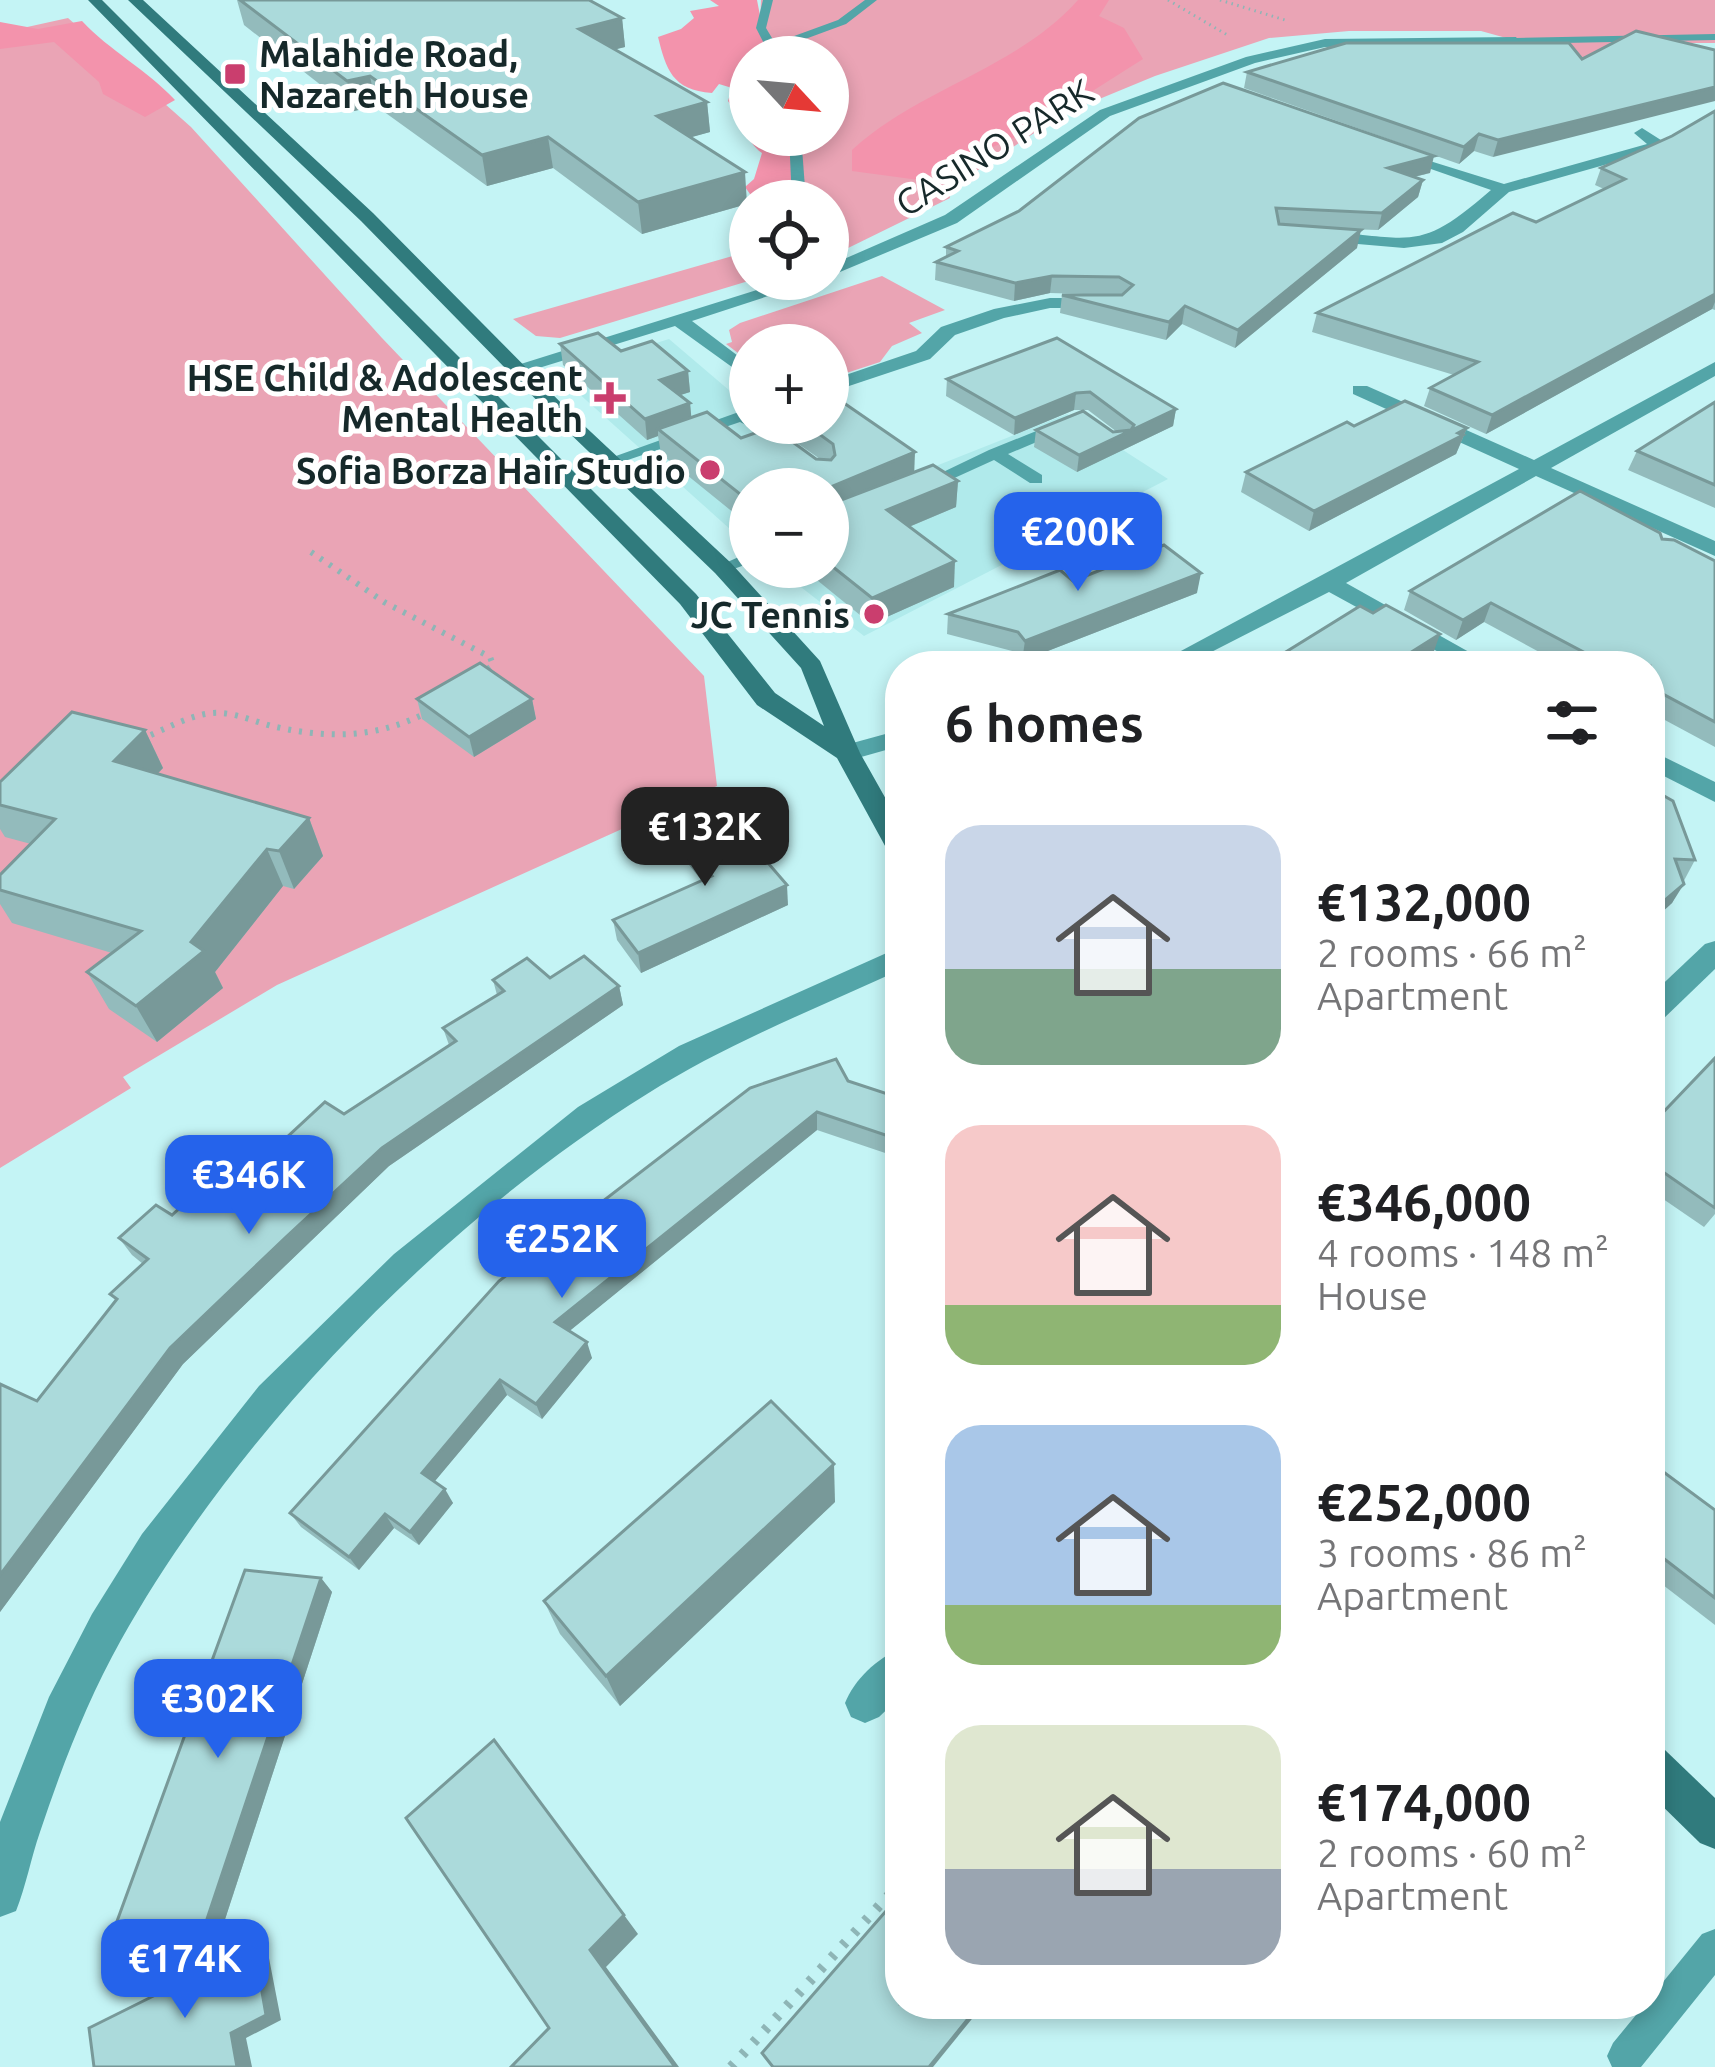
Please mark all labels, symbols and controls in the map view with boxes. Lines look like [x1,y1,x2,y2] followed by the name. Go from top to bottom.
[259,33,529,115] place label: Malahide Road, Nazareth House
[729,36,849,156] north arrow
[729,36,849,588] map controls
[222,61,248,87] marker: Malahide Road, Nazareth House
[888,70,1100,224] street label: CASINO PARK
[729,180,849,300] button: locate
[729,324,849,444] button: +
[187,357,583,439] place label: HSE Child & Adolescent Mental Health
[594,382,626,414] marker: HSE Child & Adolescent Mental Health
[296,450,686,491] place label: Sofia Borza Hair Studio
[697,457,723,483] marker: Sofia Borza Hair Studio
[729,468,849,588] button: −
[994,492,1162,594] pin: €200K
[1021,509,1135,552] text: €200K
[691,594,850,635] place label: JC Tennis
[861,601,887,627] marker: JC Tennis
[1539,690,1605,756] icon: filters
[945,694,1144,752] text: 6 homes
[621,787,789,889] pin: €132K
[648,804,762,847] text: €132K
[1041,873,1185,1017] icon: home
[1317,873,1531,931] text: €132,000
[1317,931,1587,974] text: 2 rooms · 66 m²
[1317,974,1508,1017] text: Apartment
[165,1135,333,1237] pin: €346K
[192,1152,306,1195] text: €346K
[1041,1173,1185,1317] icon: home
[1317,1173,1531,1231] text: €346,000
[478,1199,646,1301] pin: €252K
[505,1216,619,1259] text: €252K
[1317,1231,1609,1274] text: 4 rooms · 148 m²
[1317,1274,1428,1317] text: House
[1041,1473,1185,1617] icon: home
[1317,1473,1531,1531] text: €252,000
[1317,1531,1587,1574] text: 3 rooms · 86 m²
[1317,1574,1508,1617] text: Apartment
[134,1659,302,1761] pin: €302K
[161,1676,275,1719] text: €302K
[1041,1773,1185,1917] icon: home
[1317,1773,1531,1831] text: €174,000
[1317,1831,1587,1874] text: 2 rooms · 60 m²
[1317,1874,1508,1917] text: Apartment
[101,1919,269,2021] pin: €174K
[128,1936,242,1979] text: €174K

